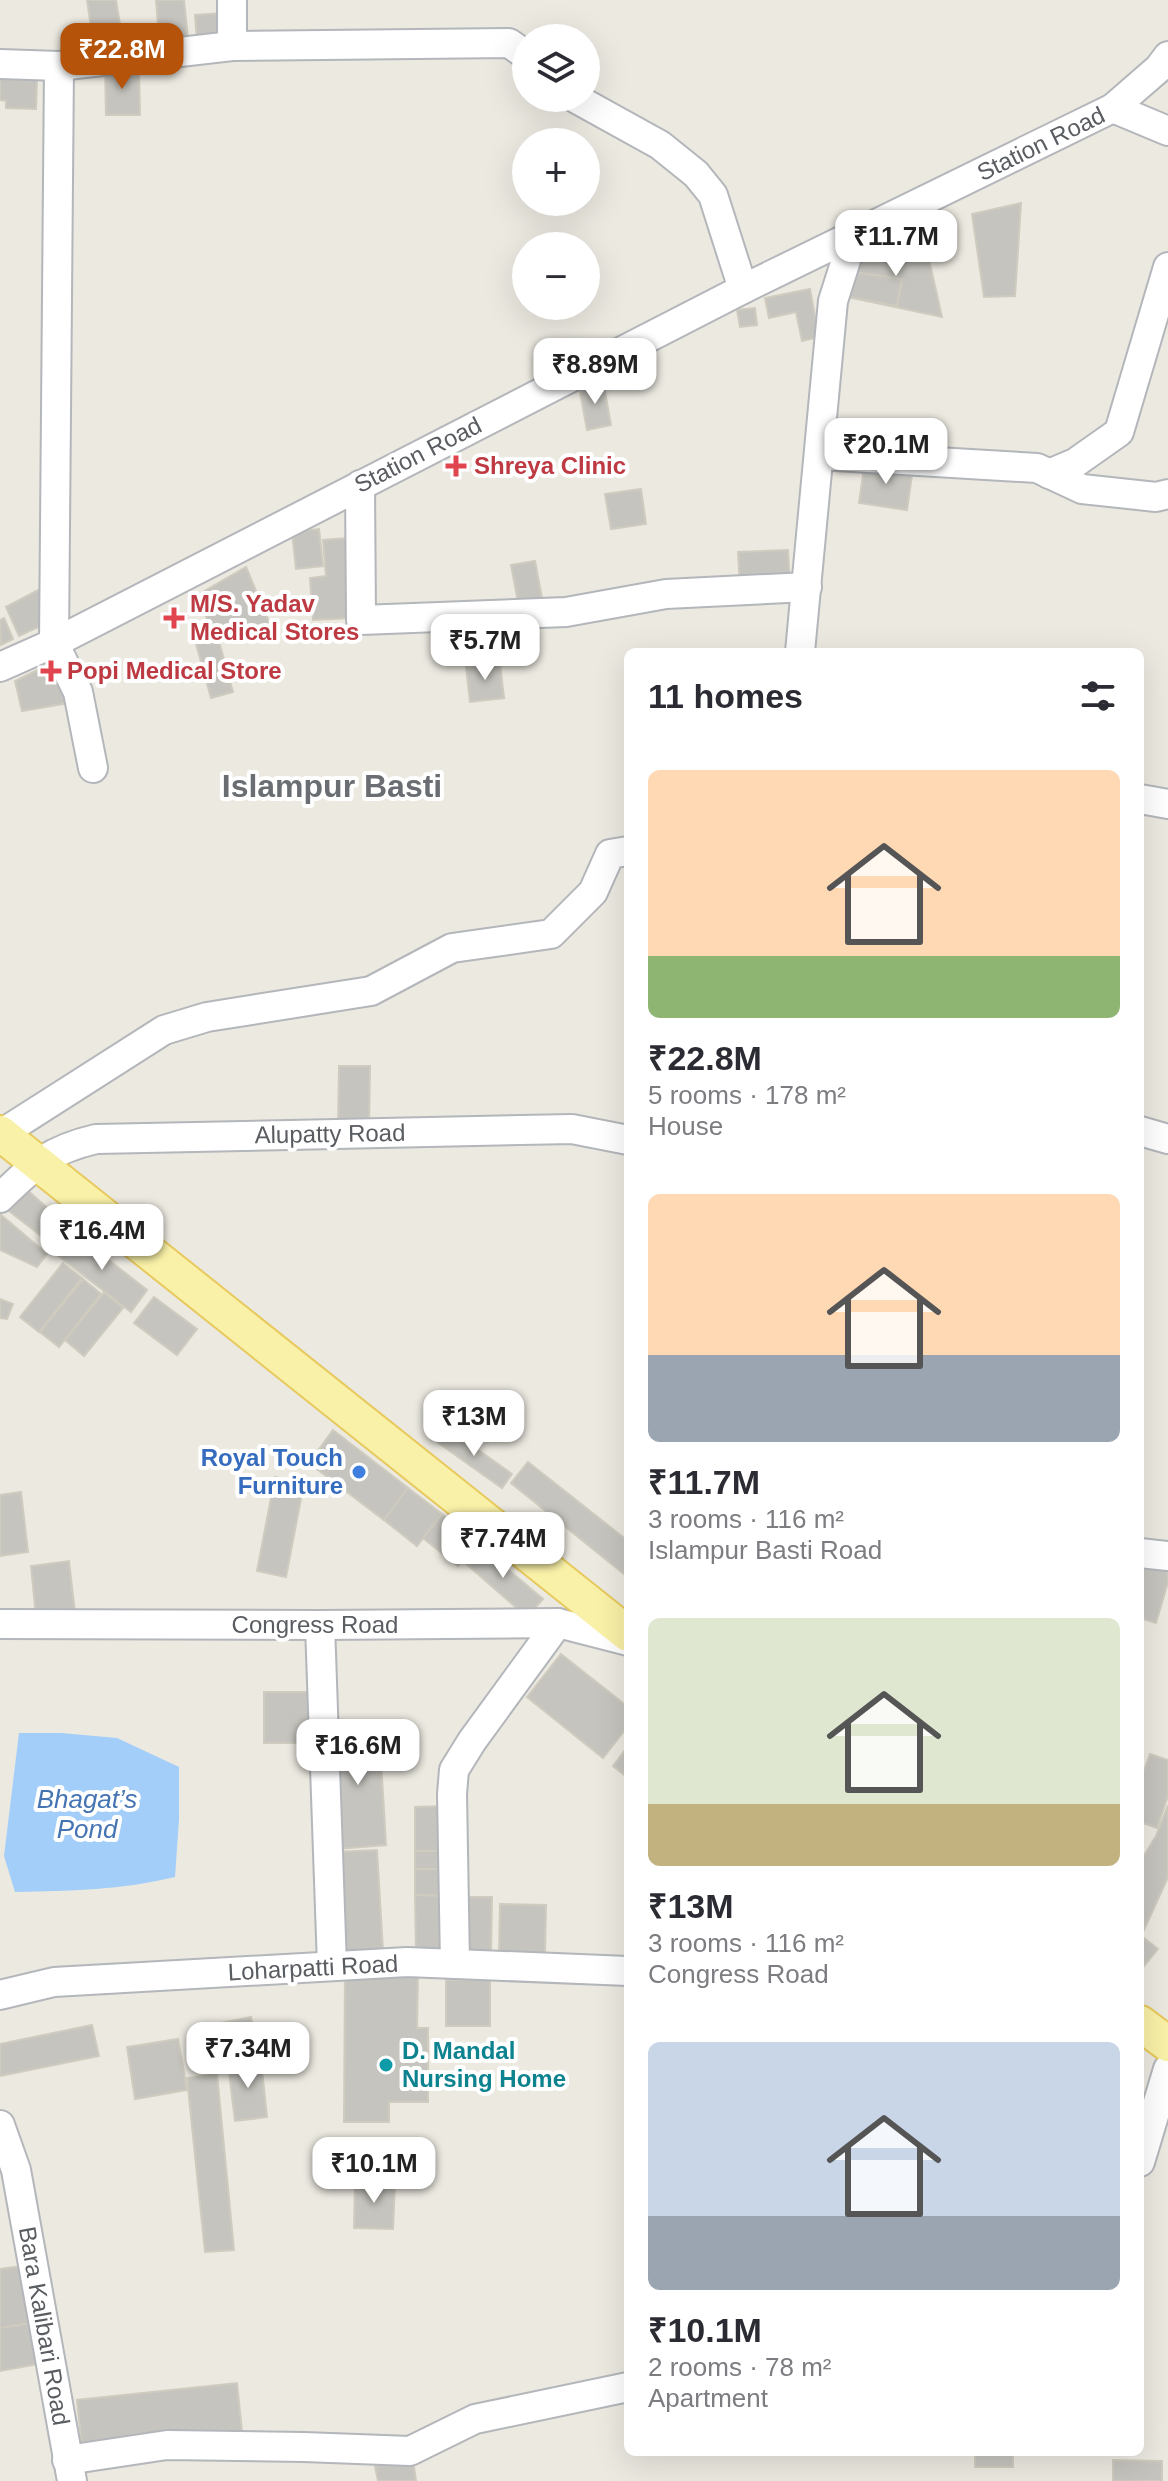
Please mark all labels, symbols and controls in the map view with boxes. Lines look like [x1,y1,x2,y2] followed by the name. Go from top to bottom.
[57,23,187,91] pin: ₹22.8M
[512,24,600,320] map controls
[512,24,600,112] button: layers
[78,34,166,64] text: ₹22.8M
[973,101,1109,186] street label: Station Road
[512,128,600,216] button: +
[831,210,961,278] pin: ₹11.7M
[853,221,939,251] text: ₹11.7M
[512,232,600,320] button: −
[530,338,660,406] pin: ₹8.89M
[551,349,639,379] text: ₹8.89M
[350,411,486,498] street label: Station Road
[821,418,951,486] pin: ₹20.1M
[842,429,930,459] text: ₹20.1M
[474,452,626,479] place label: Shreya Clinic
[445,455,467,477] marker: Shreya Clinic
[190,590,359,645] place label: M/S. Yadav Medical Stores
[165,609,183,627] marker: M/S. Yadav Medical Stores
[429,614,541,682] pin: ₹5.7M
[449,625,521,655] text: ₹5.7M
[67,657,282,684] place label: Popi Medical Store
[42,662,60,680] marker: Popi Medical Store
[1076,674,1120,718] icon: filters
[648,677,803,715] text: 11 homes
[222,768,442,804] district label: Islampur Basti
[812,822,956,966] icon: home
[648,1039,762,1077] text: ₹22.8M
[648,1080,846,1110] text: 5 rooms · 178 m²
[648,1111,723,1141] text: House
[254,1119,406,1148] street label: Alupatty Road
[37,1204,167,1272] pin: ₹16.4M
[58,1215,146,1245] text: ₹16.4M
[812,1246,956,1390] icon: home
[427,1390,521,1458] pin: ₹13M
[441,1401,507,1431] text: ₹13M
[201,1444,343,1499] place label: Royal Touch Furniture
[350,1463,368,1481] marker: Royal Touch Furniture
[648,1463,760,1501] text: ₹11.7M
[648,1504,844,1534] text: 3 rooms · 116 m²
[438,1512,568,1580] pin: ₹7.74M
[459,1523,547,1553] text: ₹7.74M
[648,1535,882,1565] text: Islampur Basti Road
[232,1611,398,1638] street label: Congress Road
[812,1670,956,1814] icon: home
[293,1719,423,1787] pin: ₹16.6M
[314,1730,402,1760] text: ₹16.6M
[37,1784,137,1844] water label: Bhagat’s Pond
[648,1887,734,1925] text: ₹13M
[648,1928,844,1958] text: 3 rooms · 116 m²
[227,1950,399,1985] street label: Loharpatti Road
[648,1959,829,1989] text: Congress Road
[183,2022,313,2090] pin: ₹7.34M
[204,2033,292,2063] text: ₹7.34M
[402,2037,566,2092] place label: D. Mandal Nursing Home
[377,2056,395,2074] marker: D. Mandal Nursing Home
[812,2094,956,2238] icon: home
[309,2137,439,2205] pin: ₹10.1M
[330,2148,418,2178] text: ₹10.1M
[14,2224,75,2427] street label: Bara Kalibari Road
[648,2311,762,2349] text: ₹10.1M
[648,2352,832,2382] text: 2 rooms · 78 m²
[648,2383,768,2413] text: Apartment

